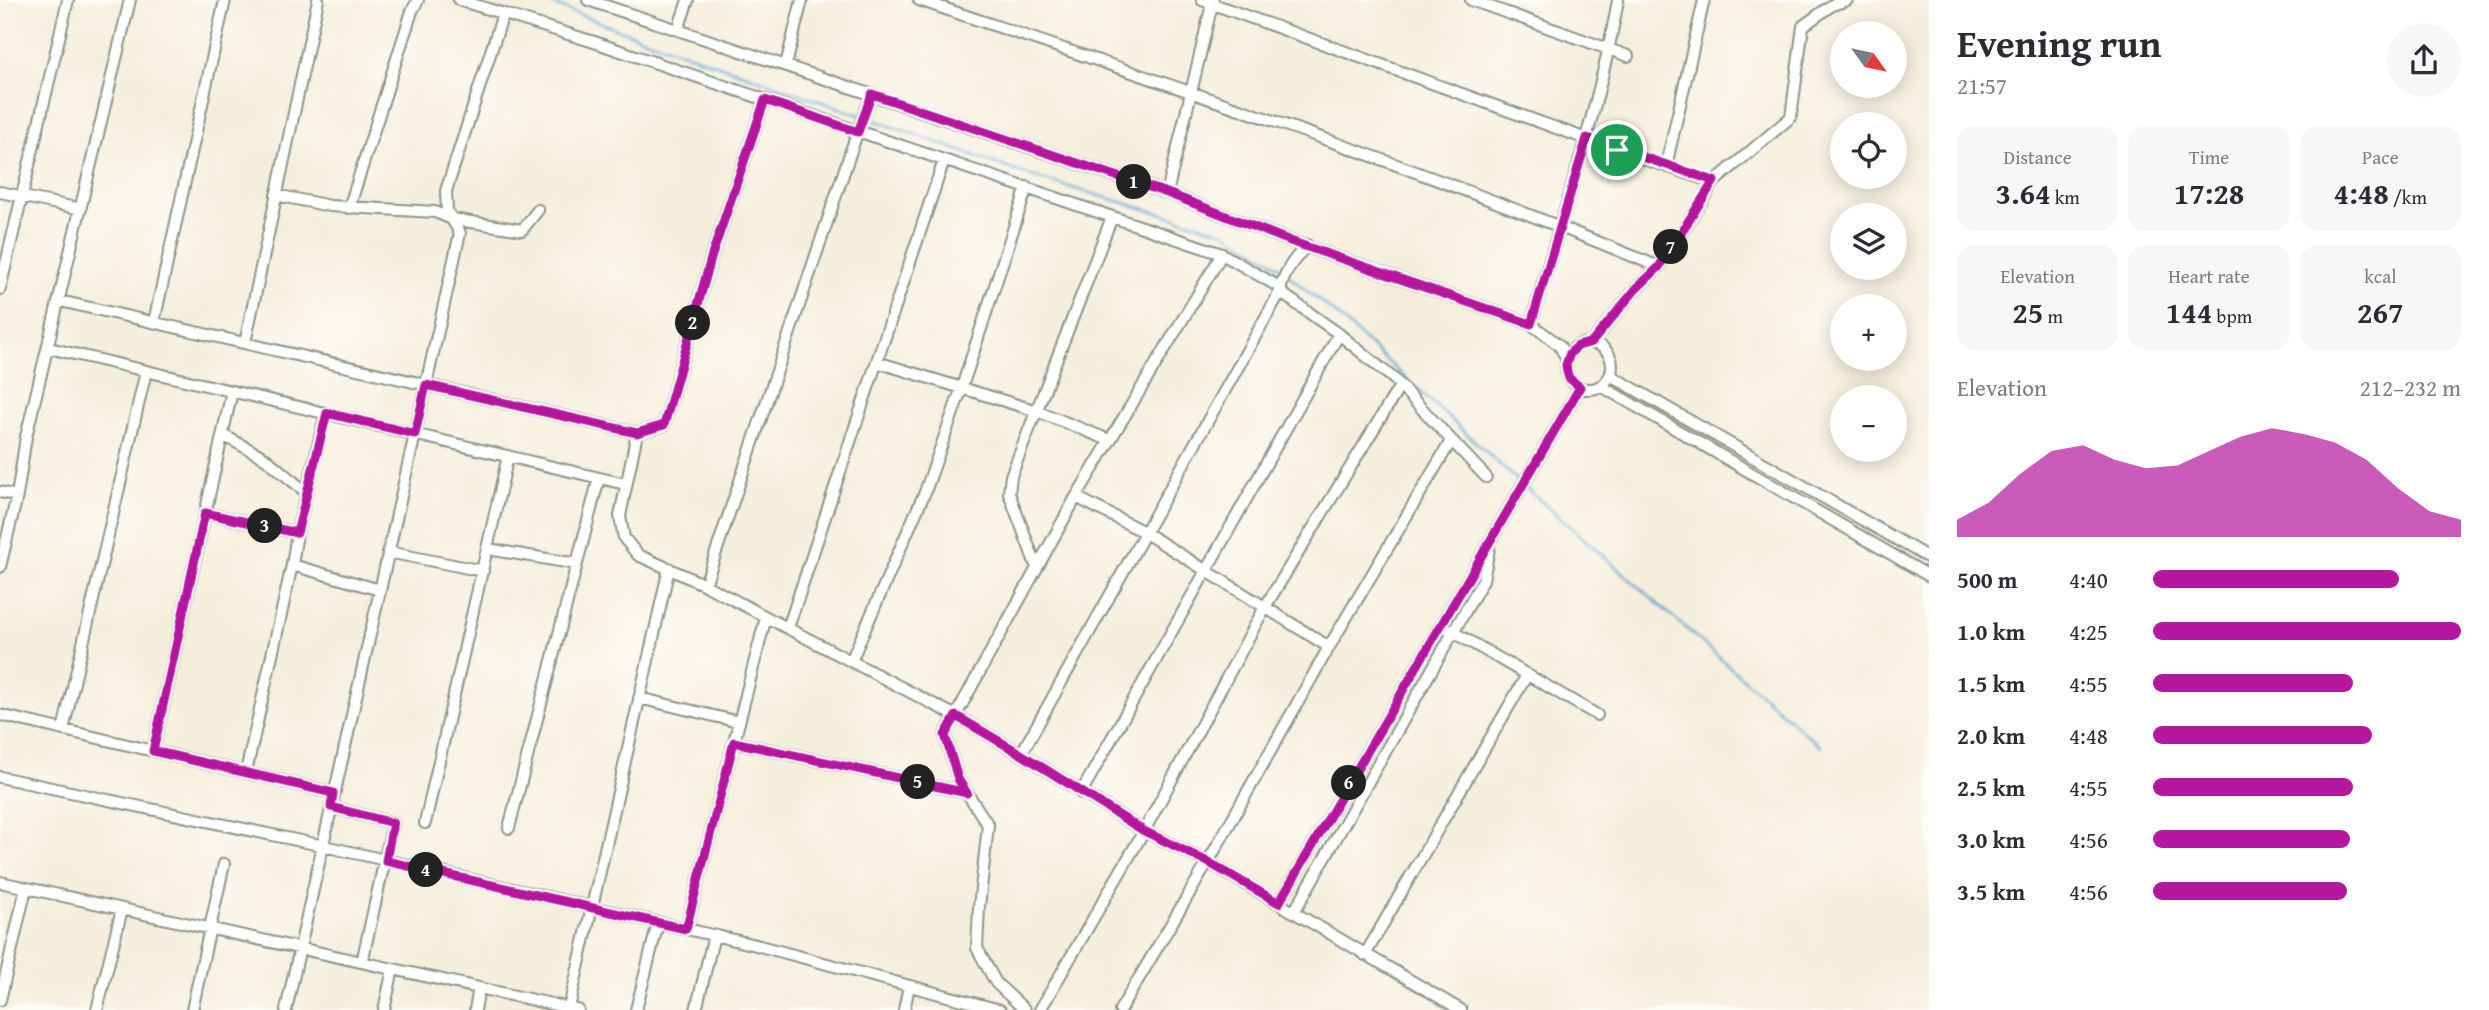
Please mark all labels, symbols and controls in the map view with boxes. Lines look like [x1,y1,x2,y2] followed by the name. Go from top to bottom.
[1957,15,2161,71] text: Evening run
[1830,21,1908,98] north arrow
[1830,21,1907,462] map controls
[2387,23,2461,97] button: share
[1957,69,2007,102] text: 21:57
[1830,112,1907,189] button: locate
[1587,120,1647,180] pin
[1598,131,1636,169] icon: arrive
[2004,143,2072,171] text: Distance
[2189,143,2229,171] text: Time
[2362,143,2399,171] text: Pace
[1116,164,1152,200] pin: 1
[1129,167,1138,195] text: 1
[1995,171,2051,215] text: 3.64
[2174,171,2244,215] text: 17:28
[2334,171,2389,215] text: 4:48
[2051,183,2080,211] text: km
[2389,183,2427,211] text: /km
[1830,203,1907,280] button: layers
[1654,230,1688,264] pin: 7
[1666,232,1675,260] text: 7
[2000,262,2075,290] text: Elevation
[2168,262,2250,290] text: Heart rate
[2364,262,2397,290] text: kcal
[2012,290,2043,334] text: 25
[2166,290,2212,334] text: 144
[2357,290,2404,334] text: 267
[1830,294,1907,371] button: +
[2043,302,2063,330] text: m
[2212,302,2252,330] text: bpm
[676,306,710,340] pin: 2
[688,308,697,336] text: 2
[1957,371,2047,404] text: Elevation
[2360,371,2461,404] text: 212–232 m
[1830,385,1907,462] button: −
[247,508,282,544] pin: 3
[260,511,269,539] text: 3
[1957,563,2018,596] text: 500 m
[2069,563,2108,596] text: 4:40
[1957,615,2025,648] text: 1.0 km
[2069,615,2108,648] text: 4:25
[1957,667,2025,700] text: 1.5 km
[2069,667,2108,700] text: 4:55
[1957,719,2025,752] text: 2.0 km
[2069,719,2108,752] text: 4:48
[900,764,936,800] pin: 5
[1332,766,1366,800] pin: 6
[913,767,922,795] text: 5
[1344,768,1353,796] text: 6
[1957,771,2025,804] text: 2.5 km
[2069,771,2108,804] text: 4:55
[1957,823,2025,856] text: 3.0 km
[2069,823,2108,856] text: 4:56
[408,852,444,888] pin: 4
[421,855,430,883] text: 4
[1957,875,2025,908] text: 3.5 km
[2069,875,2108,908] text: 4:56

